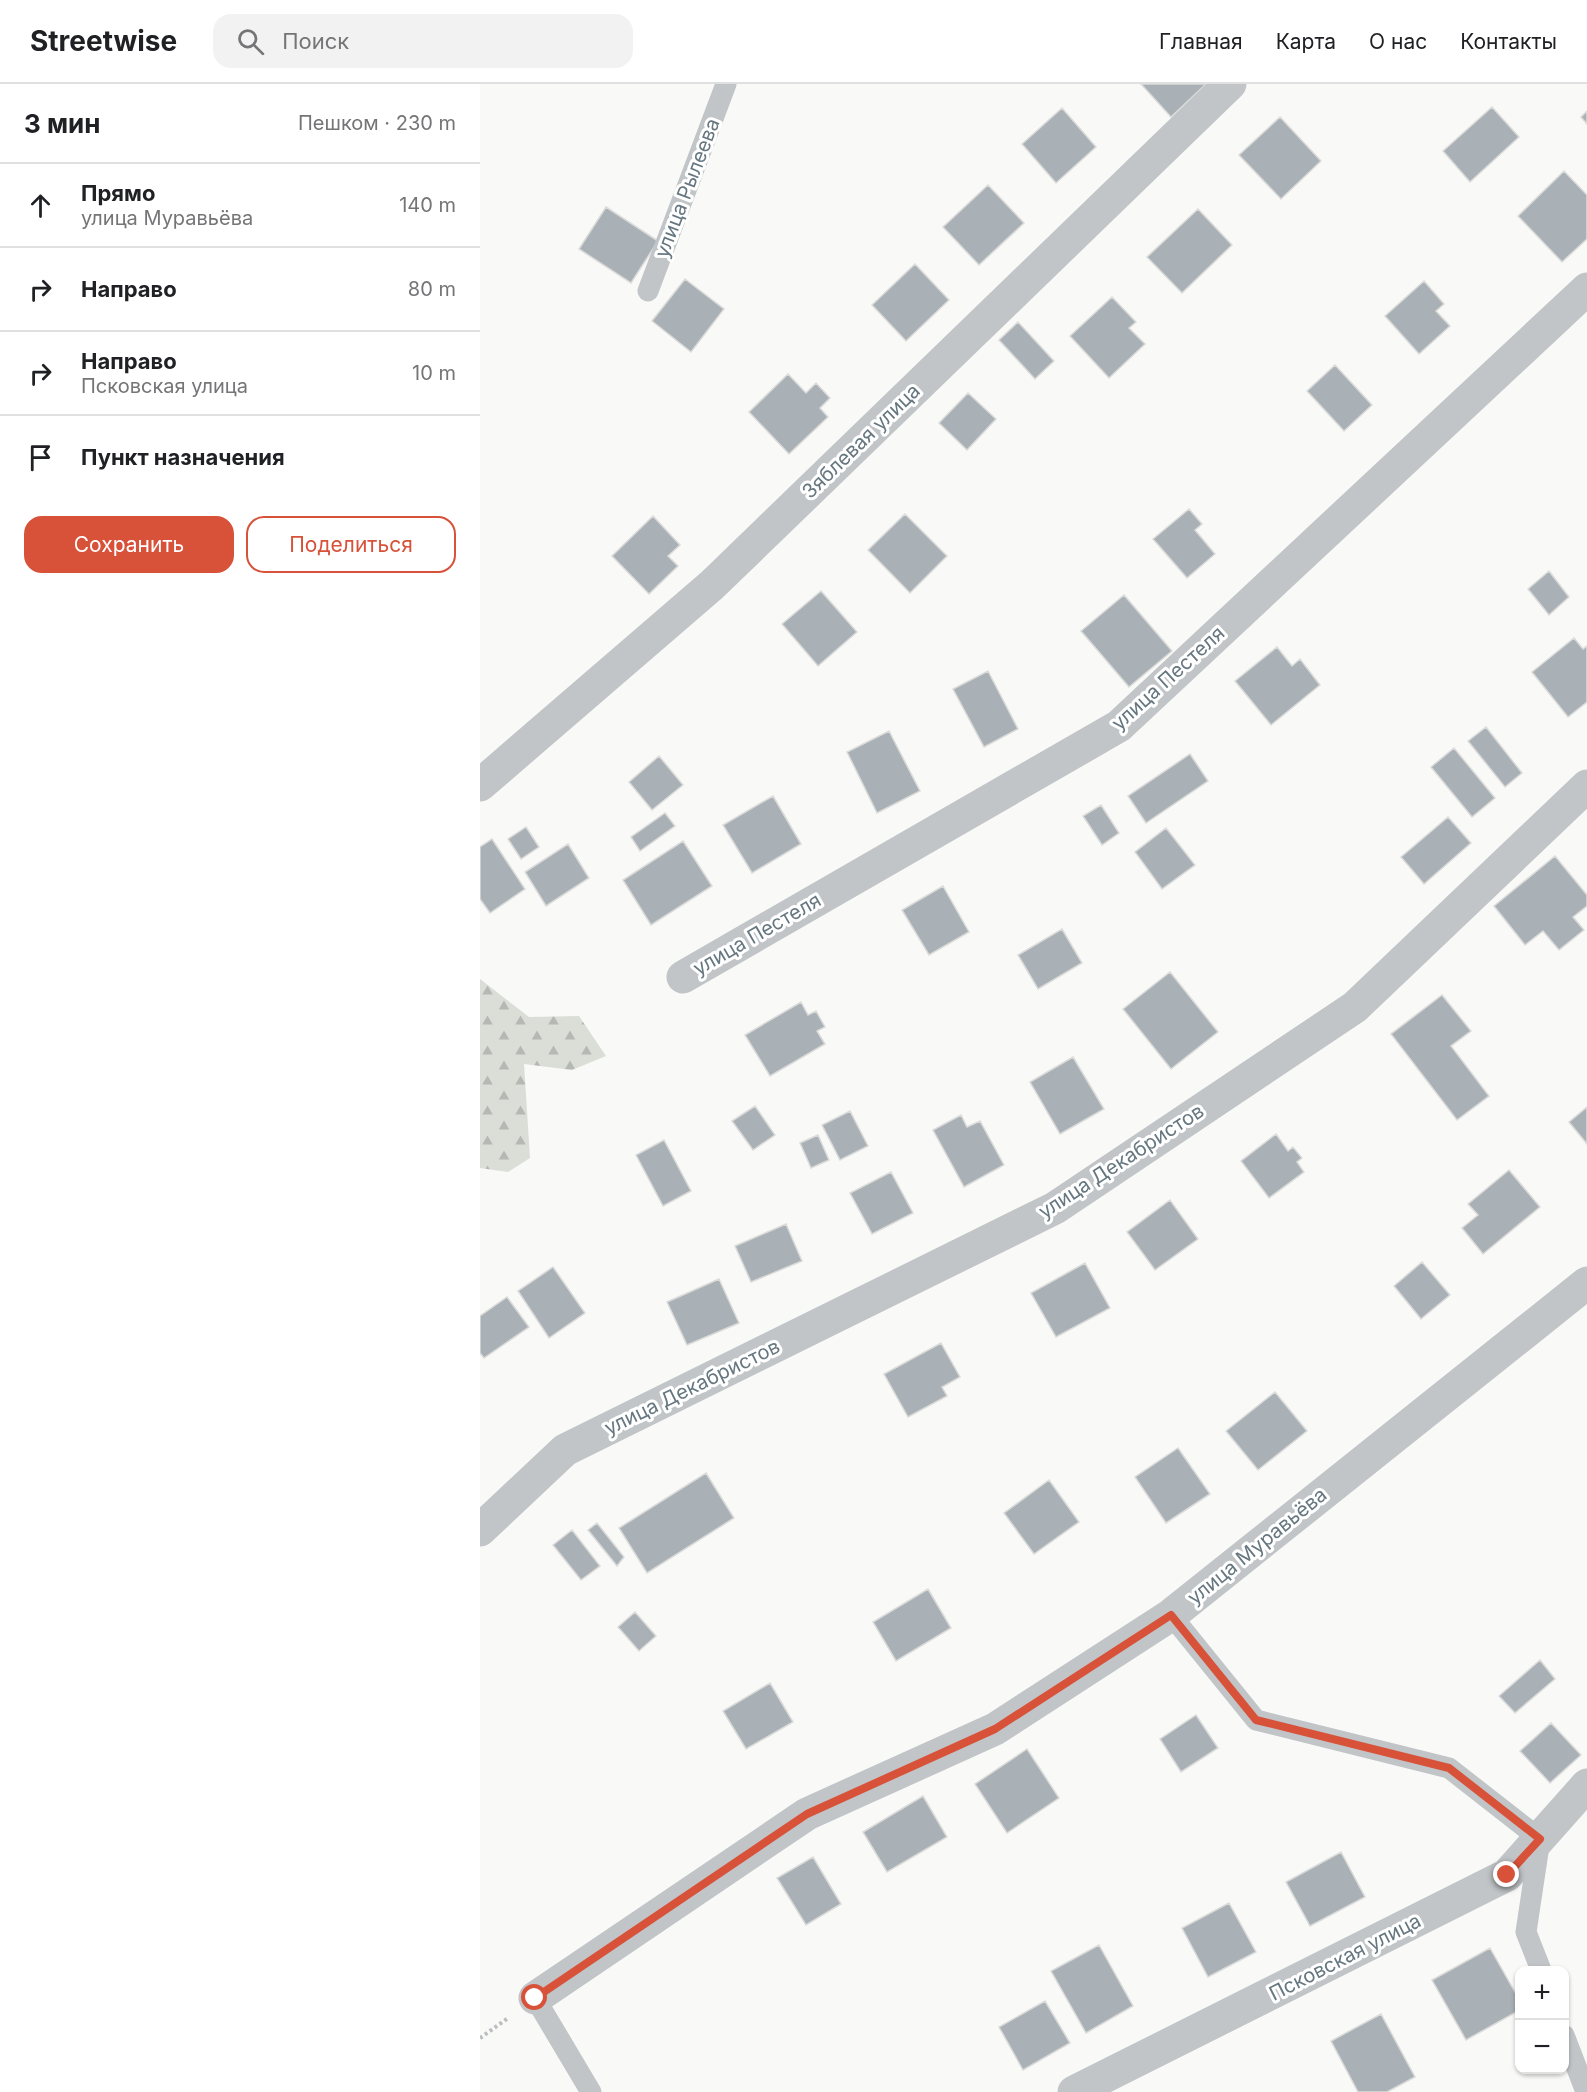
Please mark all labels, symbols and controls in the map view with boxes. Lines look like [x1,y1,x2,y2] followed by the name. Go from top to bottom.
[213,14,633,68] search box
[30,24,177,58] text: Streetwise
[234,25,267,58] icon: search
[282,28,349,54] text: Поиск
[1159,29,1243,54] text: Главная
[1276,29,1336,54] text: Карта
[1369,29,1427,54] text: О нас
[1460,29,1557,54] text: Контакты
[24,108,100,139] text: 3 мин
[298,111,456,135] text: Пешком · 230 m
[649,115,725,261] street label: улица Рылеева
[81,180,155,206] text: Прямо
[24,189,57,222] icon: ahead
[399,193,456,217] text: 140 m
[81,206,253,230] text: улица Муравьёва
[24,273,57,306] icon: right
[81,276,177,302] text: Направо
[408,277,456,301] text: 80 m
[81,348,177,374] text: Направо
[24,357,57,390] icon: right
[412,361,456,385] text: 10 m
[81,374,248,398] text: Псковская улица
[797,379,925,503] street label: Зяблевая улица
[24,441,57,474] icon: arrive
[81,444,285,470] text: Пункт назначения
[24,516,234,573] button: Сохранить
[246,516,456,573] button: Поделиться
[1107,621,1229,735] street label: улица Пестеля
[689,888,825,980] street label: улица Пестеля
[1034,1099,1208,1223] street label: улица Декабристов
[600,1334,784,1440] street label: улица Декабристов
[1183,1482,1331,1610] street label: улица Муравьёва
[1493,1861,1519,1887] route end
[1265,1908,1425,2006] street label: Псковская улица
[1515,1966,1569,2074] map controls
[1515,1966,1569,2020] button: +
[521,1984,547,2010] route start
[1515,2020,1569,2074] button: −

